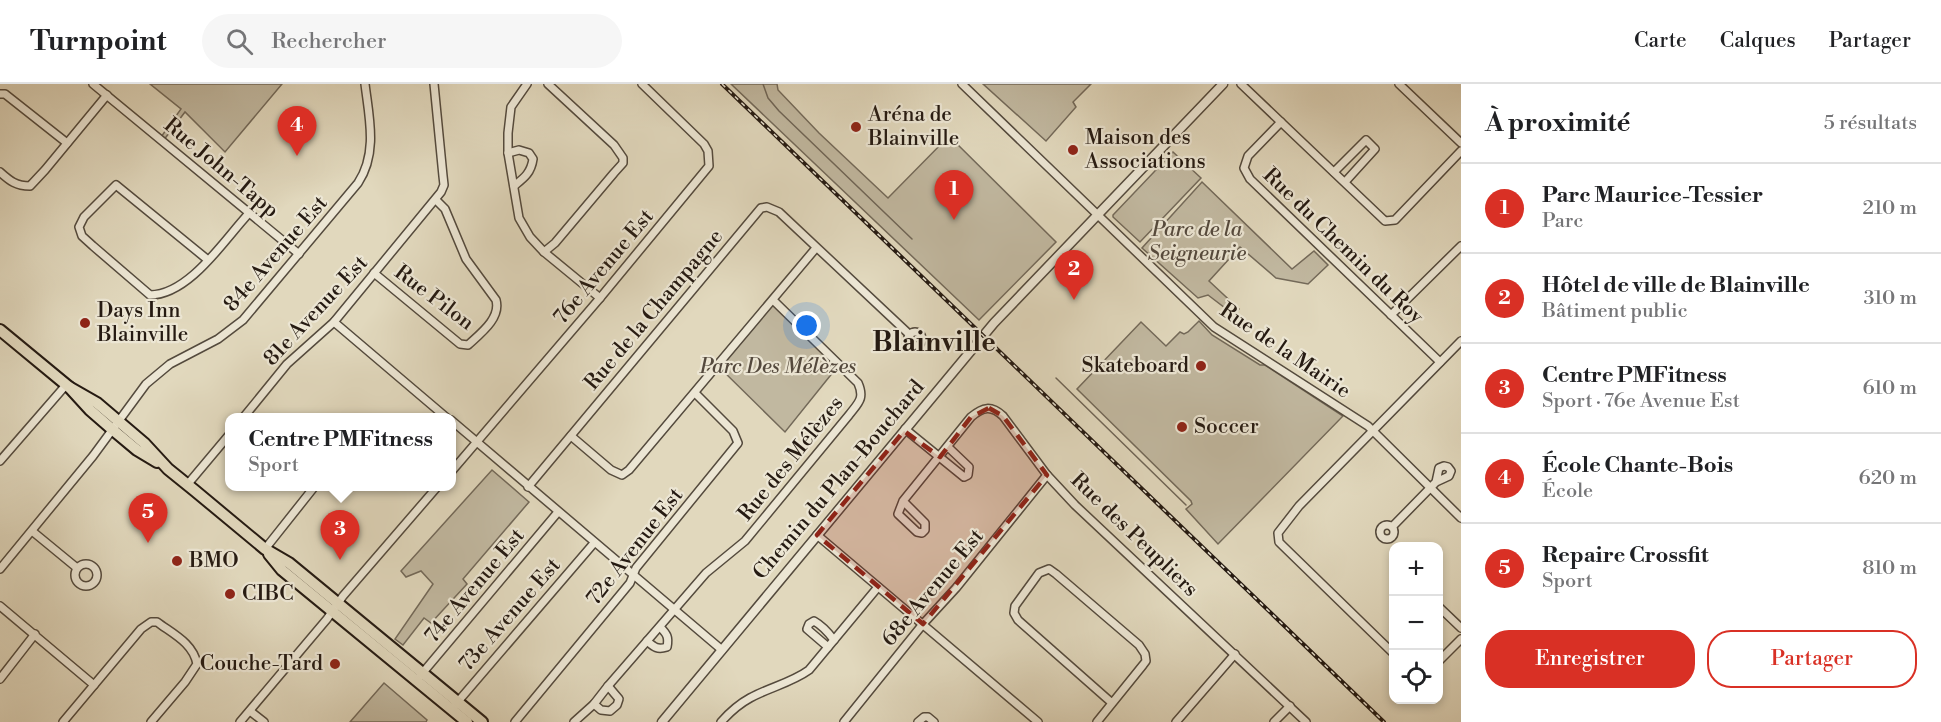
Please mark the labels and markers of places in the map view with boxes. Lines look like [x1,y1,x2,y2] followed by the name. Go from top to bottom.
[867,102,959,152] place label: Aréna de Blainville
[278,106,316,156] pin: 4
[849,120,863,134] marker: Aréna de Blainville
[1084,125,1206,175] place label: Maison des Associations
[1066,143,1080,157] marker: Maison des Associations
[934,170,974,220] pin: 1
[1054,250,1094,300] pin: 2
[96,298,188,348] place label: Days Inn Blainville
[78,316,92,330] marker: Days Inn Blainville
[1082,353,1189,379] place label: Skateboard
[1194,359,1208,373] marker: Skateboard
[1194,414,1259,440] place label: Soccer
[1175,420,1189,434] marker: Soccer
[128,494,168,543] pin: 5
[320,510,360,560] pin: 3
[188,548,239,574] place label: BMO
[170,554,184,568] marker: BMO
[242,581,294,607] place label: CIBC
[223,587,237,601] marker: CIBC
[200,651,323,677] place label: Couche-Tard
[328,657,342,671] marker: Couche-Tard

